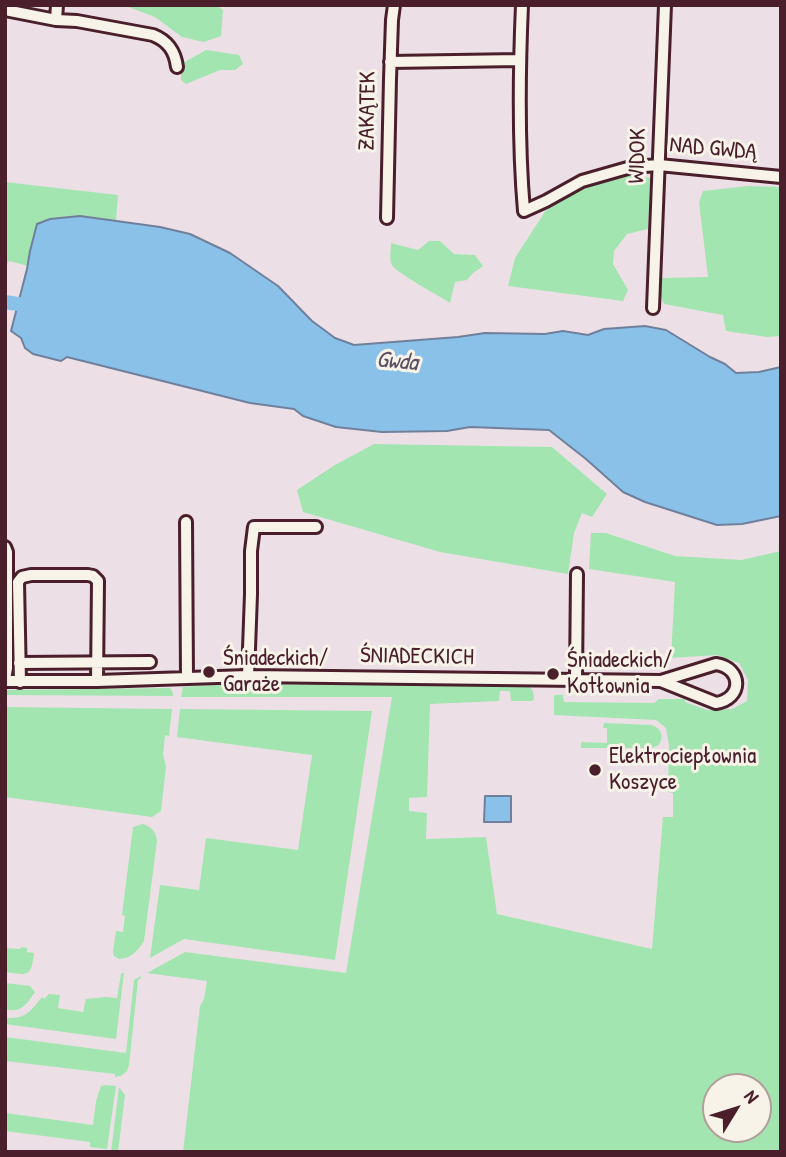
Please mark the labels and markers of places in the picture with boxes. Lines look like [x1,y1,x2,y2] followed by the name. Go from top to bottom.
[223,645,328,699] place label: Śniadeckich/ Garaże
[567,647,672,701] place label: Śniadeckich/ Kotłownia
[201,664,217,680] marker: Śniadeckich/ Garaże
[545,666,561,682] marker: Śniadeckich/ Kotłownia
[609,743,756,797] place label: Elektrociepłownia Koszyce
[587,762,603,778] marker: Elektrociepłownia Koszyce

